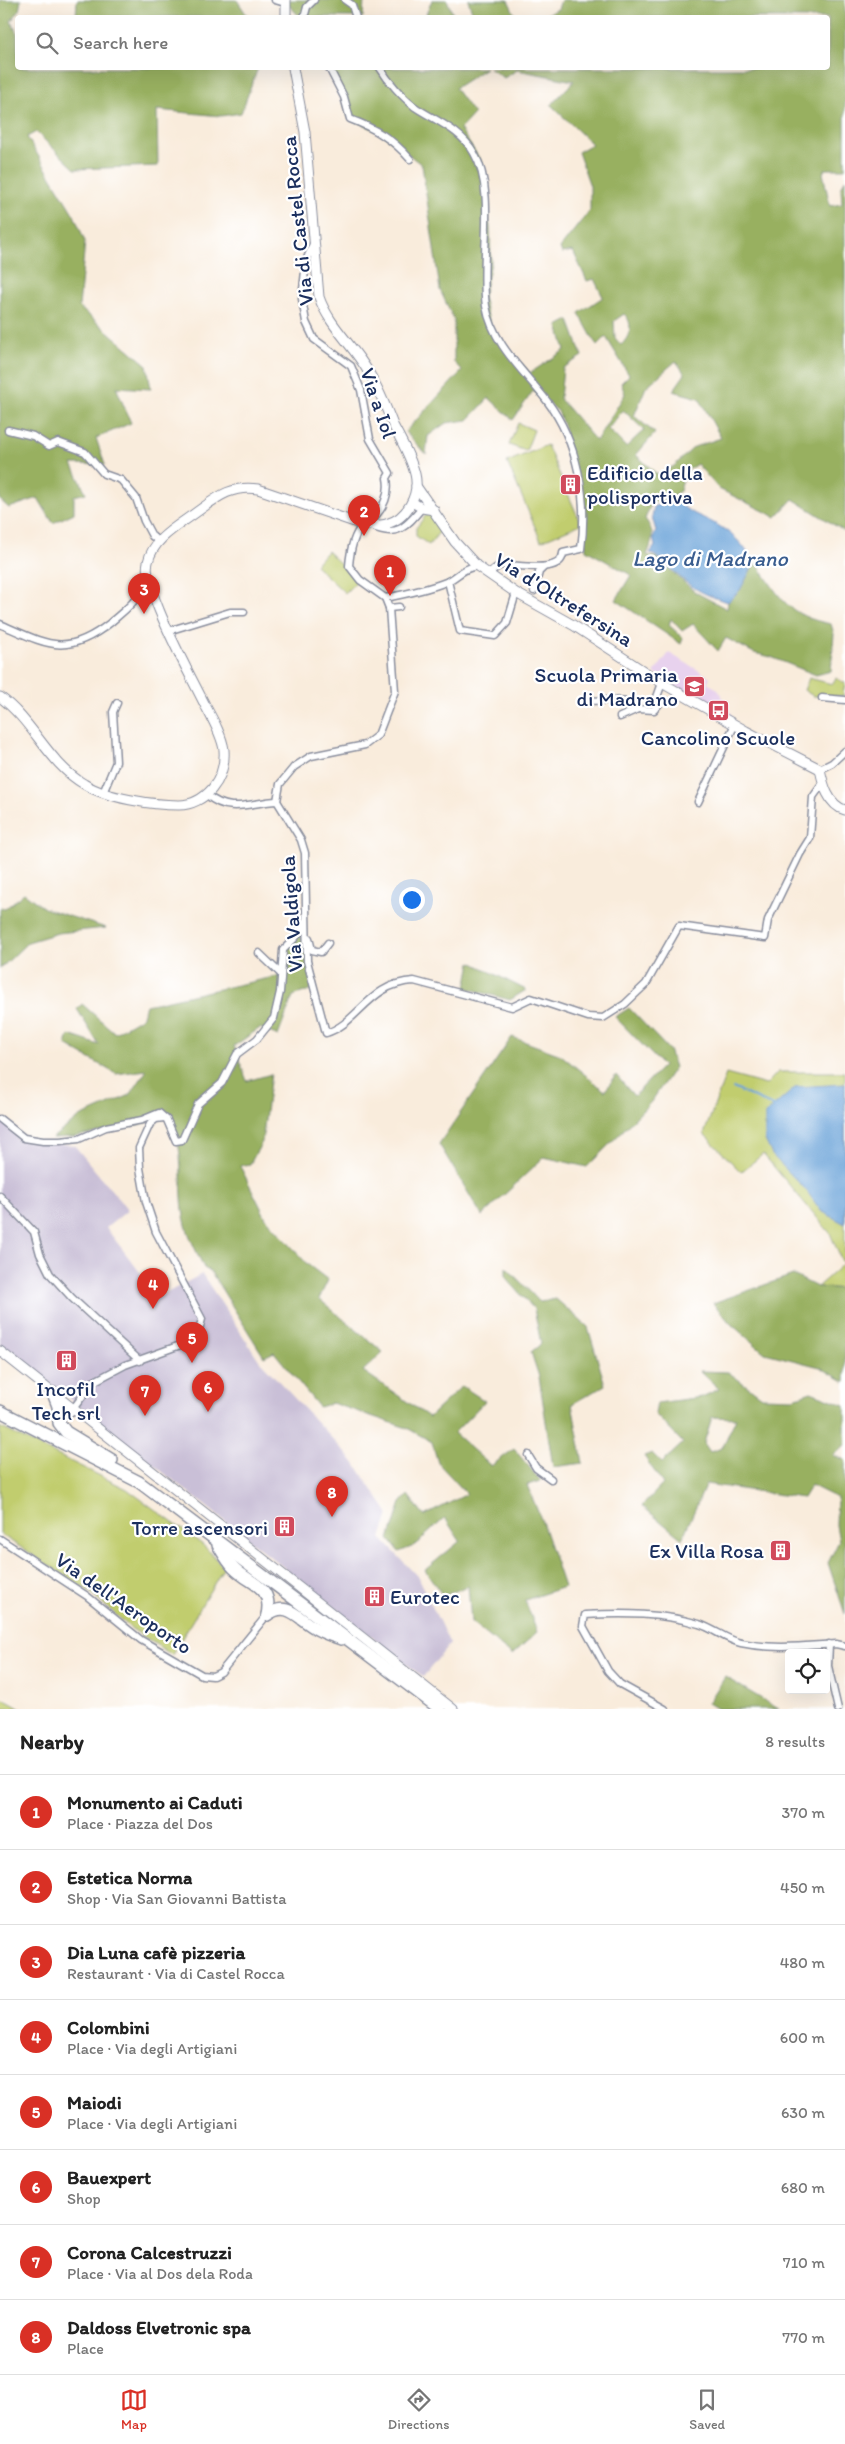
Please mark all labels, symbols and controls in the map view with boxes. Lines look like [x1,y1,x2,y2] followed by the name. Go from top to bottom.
[15,15,830,70] search box
[33,29,61,57] icon: search
[73,31,168,54] text: Search here
[276,135,318,307] street label: Via di Castel Rocca
[355,364,403,442] street label: Via a Iol
[587,460,703,509] place label: Edificio della polisportiva
[559,472,583,496] building icon: Edificio della polisportiva
[348,495,380,536] pin: 2
[632,545,789,572] water label: Lago di Madrano
[490,546,638,652] street label: Via d'Oltrefersina
[374,555,406,596] pin: 1
[128,573,160,614] pin: 3
[535,662,678,711] place label: Scuola Primaria di Madrano
[682,674,706,698] school or university icon: Scuola Primaria di Madrano
[706,698,730,722] bus stop icon: Cancolino Scuole
[641,725,795,750] place label: Cancolino Scuole
[274,855,308,973] street label: Via Valdigola
[399,887,425,913] your location
[137,1268,169,1309] pin: 4
[176,1322,208,1363] pin: 5
[54,1349,78,1373] building icon: Incofil Tech srl
[192,1371,224,1412] pin: 6
[129,1375,161,1416] pin: 7
[32,1376,100,1425] place label: Incofil Tech srl
[316,1476,348,1517] pin: 8
[131,1515,268,1540] place label: Torre ascensori
[272,1515,296,1539] building icon: Torre ascensori
[649,1538,764,1563] place label: Ex Villa Rosa
[768,1538,792,1562] building icon: Ex Villa Rosa
[51,1547,197,1659] street label: Via dell'Aeroporto
[362,1584,386,1608] building icon: Eurotec
[390,1584,460,1609] place label: Eurotec
[785,1649,830,1694] map controls
[785,1649,830,1694] button: locate
[20,1729,84,1754] text: Nearby
[765,1732,825,1751] text: 8 results
[67,1791,243,1814] text: Monumento ai Caduti
[32,1803,40,1822] text: 1
[781,1803,825,1822] text: 370 m
[67,1814,213,1833] text: Place · Piazza del Dos
[67,1866,192,1889] text: Estetica Norma
[32,1878,40,1897] text: 2
[780,1878,825,1897] text: 450 m
[67,1889,287,1908] text: Shop · Via San Giovanni Battista
[67,1941,245,1964] text: Dia Luna cafè pizzeria
[32,1953,40,1972] text: 3
[780,1953,825,1972] text: 480 m
[67,1964,285,1983] text: Restaurant · Via di Castel Rocca
[67,2016,150,2039] text: Colombini
[31,2028,41,2047] text: 4
[780,2028,825,2047] text: 600 m
[67,2039,237,2058] text: Place · Via degli Artigiani
[67,2091,122,2114] text: Maiodi
[32,2103,40,2122] text: 5
[781,2103,825,2122] text: 630 m
[67,2114,237,2133] text: Place · Via degli Artigiani
[67,2166,151,2189] text: Bauexpert
[32,2178,40,2197] text: 6
[781,2178,825,2197] text: 680 m
[67,2189,101,2208] text: Shop
[67,2241,232,2264] text: Corona Calcestruzzi
[32,2253,40,2272] text: 7
[783,2253,825,2272] text: 710 m
[67,2264,253,2283] text: Place · Via al Dos dela Roda
[67,2316,251,2339] text: Daldoss Elvetronic spa
[32,2328,40,2347] text: 8
[782,2328,825,2347] text: 770 m
[67,2339,104,2358] text: Place
[120,2386,148,2433] tab: Map
[388,2386,449,2433] tab: Directions
[689,2386,725,2433] tab: Saved

